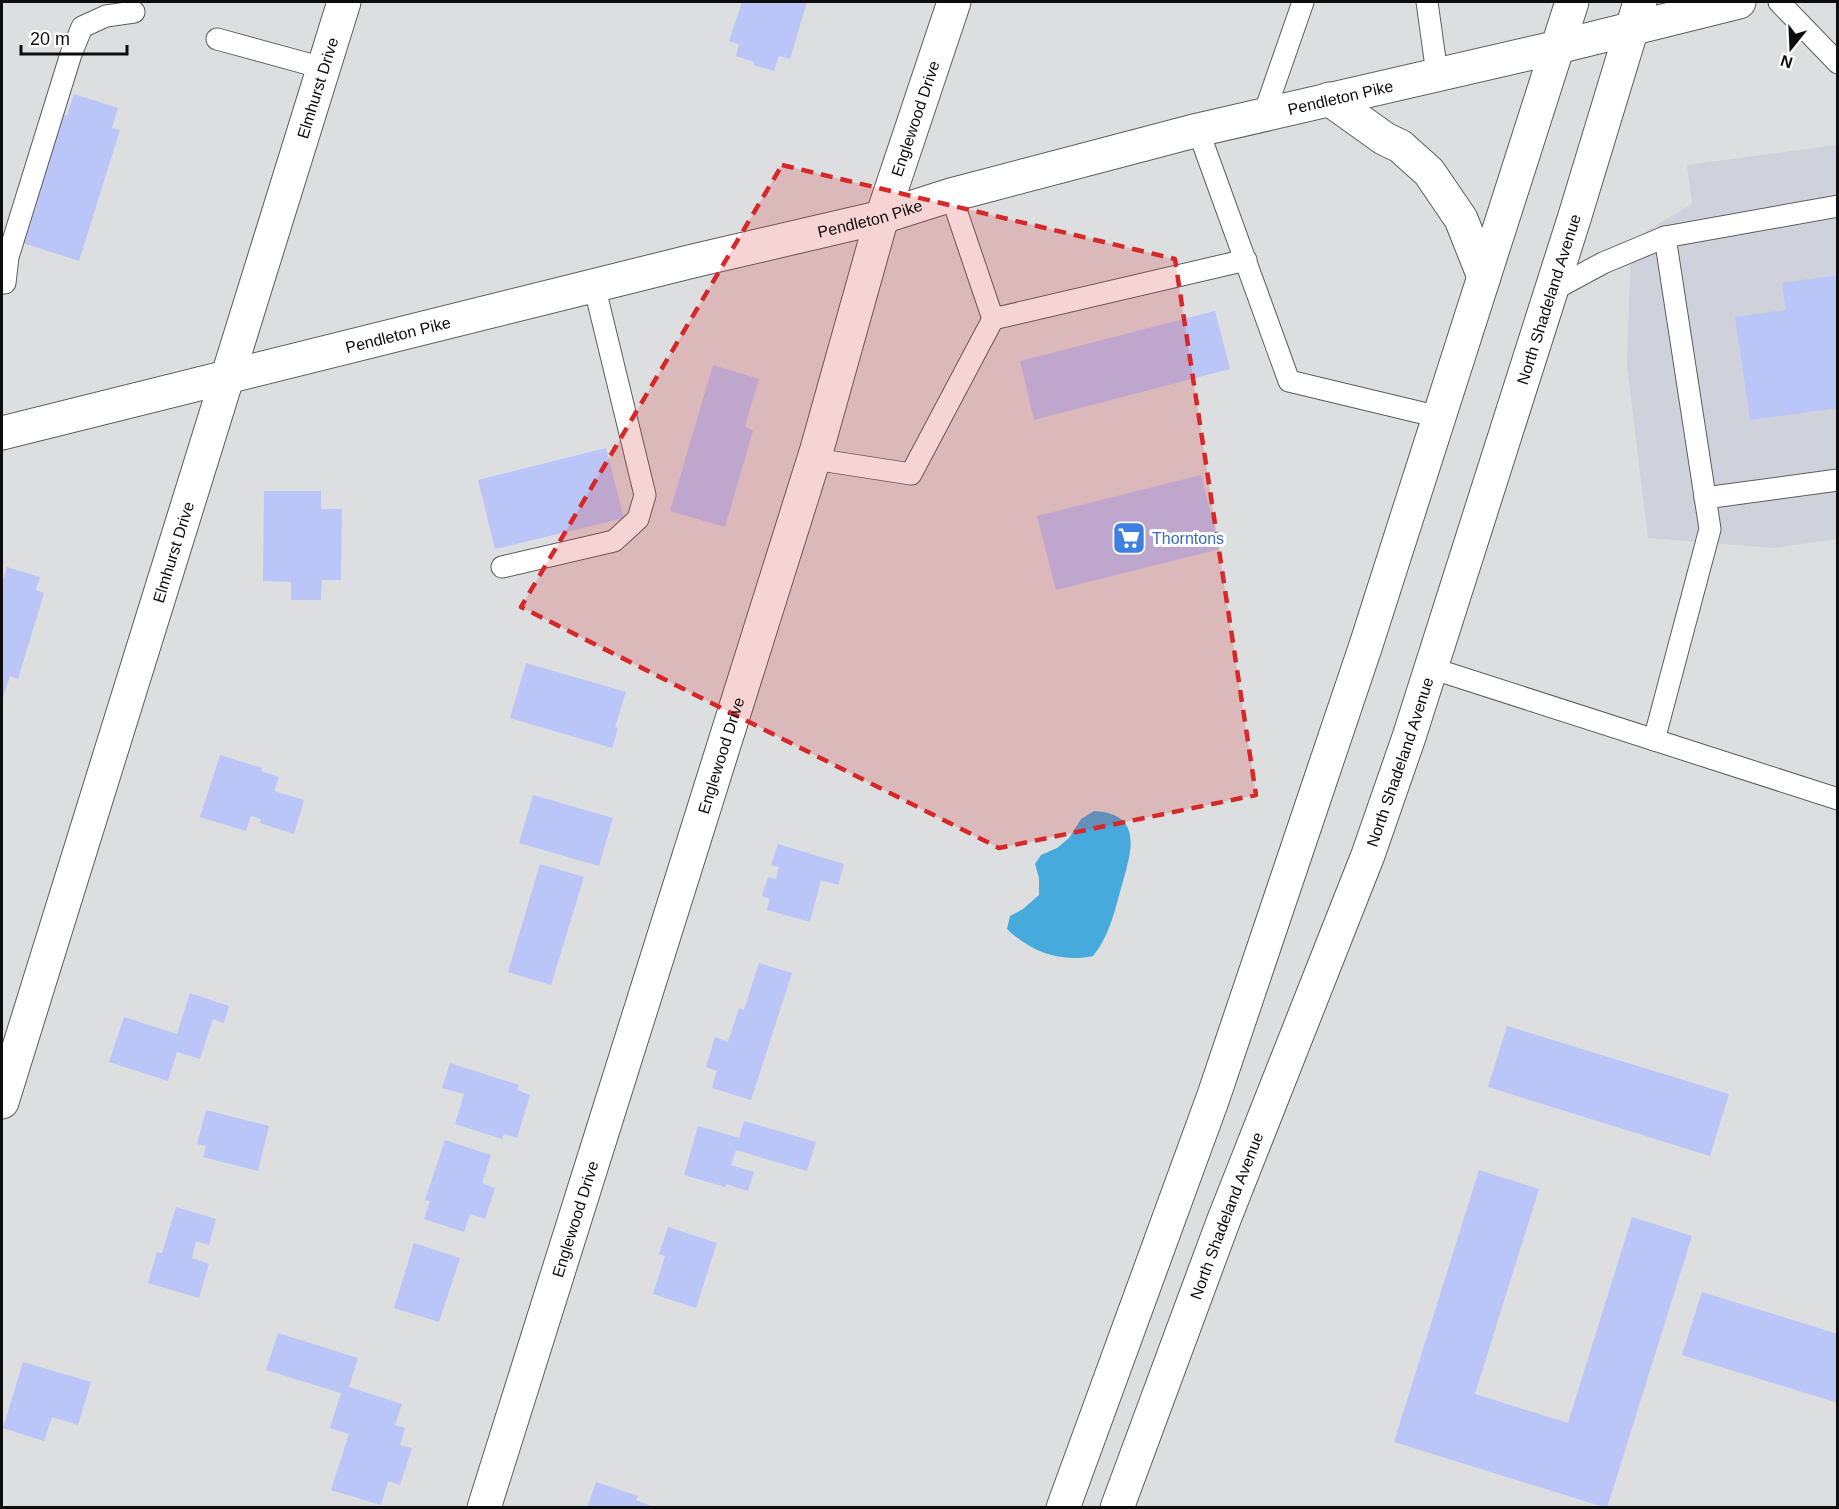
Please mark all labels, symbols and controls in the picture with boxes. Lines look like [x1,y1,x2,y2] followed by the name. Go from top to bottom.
[21,18,128,56] scale bar
[1761,18,1821,78] north arrow
[30,29,70,49] text: 20 m
[294,35,341,141] street label: Elmhurst Drive
[1778,52,1795,72] text: N
[888,58,942,179] street label: Englewood Drive
[1286,77,1395,118] street label: Pendleton Pike
[816,196,924,240] street label: Pendleton Pike
[1513,212,1584,386] street label: North Shadeland Avenue
[344,313,452,356] street label: Pendleton Pike
[149,499,197,605] street label: Elmhurst Drive
[1111,520,1147,556] supermarket icon: Thorntons
[1152,530,1224,547] place label: Thorntons
[1363,675,1436,849] street label: North Shadeland Avenue
[694,695,747,816] street label: Englewood Drive
[1187,1130,1266,1302] street label: North Shadeland Avenue
[549,1159,601,1279] street label: Englewood Drive

